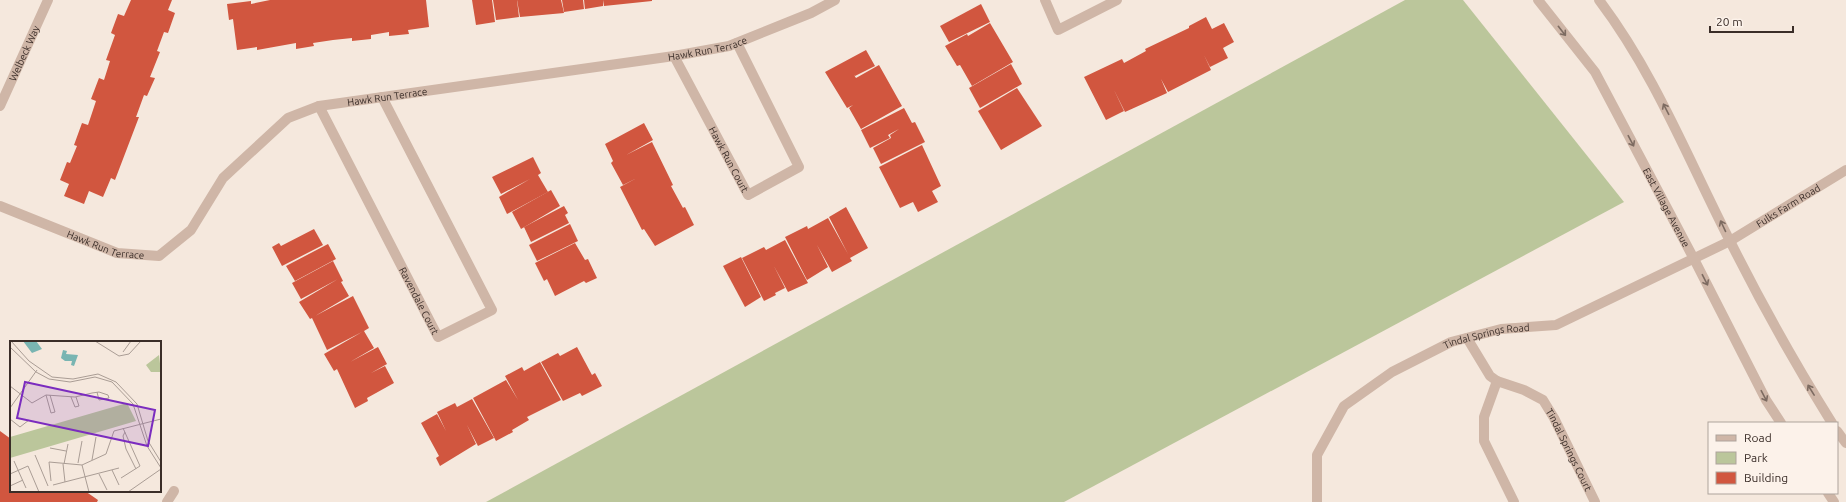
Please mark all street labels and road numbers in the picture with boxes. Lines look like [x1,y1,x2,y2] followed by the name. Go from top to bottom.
[7,24,42,83] street label: Welbeck Way
[667,34,749,63] street label: Hawk Run Terrace
[346,86,428,108] street label: Hawk Run Terrace
[707,125,750,194] street label: Hawk Run Court
[1641,166,1692,249] street label: East Village Avenue
[1754,182,1822,230] street label: Fulks Farm Road
[65,228,145,261] street label: Hawk Run Terrace
[397,265,441,337] street label: Ravendale Court
[1441,322,1530,351] street label: Tindal Springs Road
[1543,406,1594,493] street label: Tindal Springs Court

